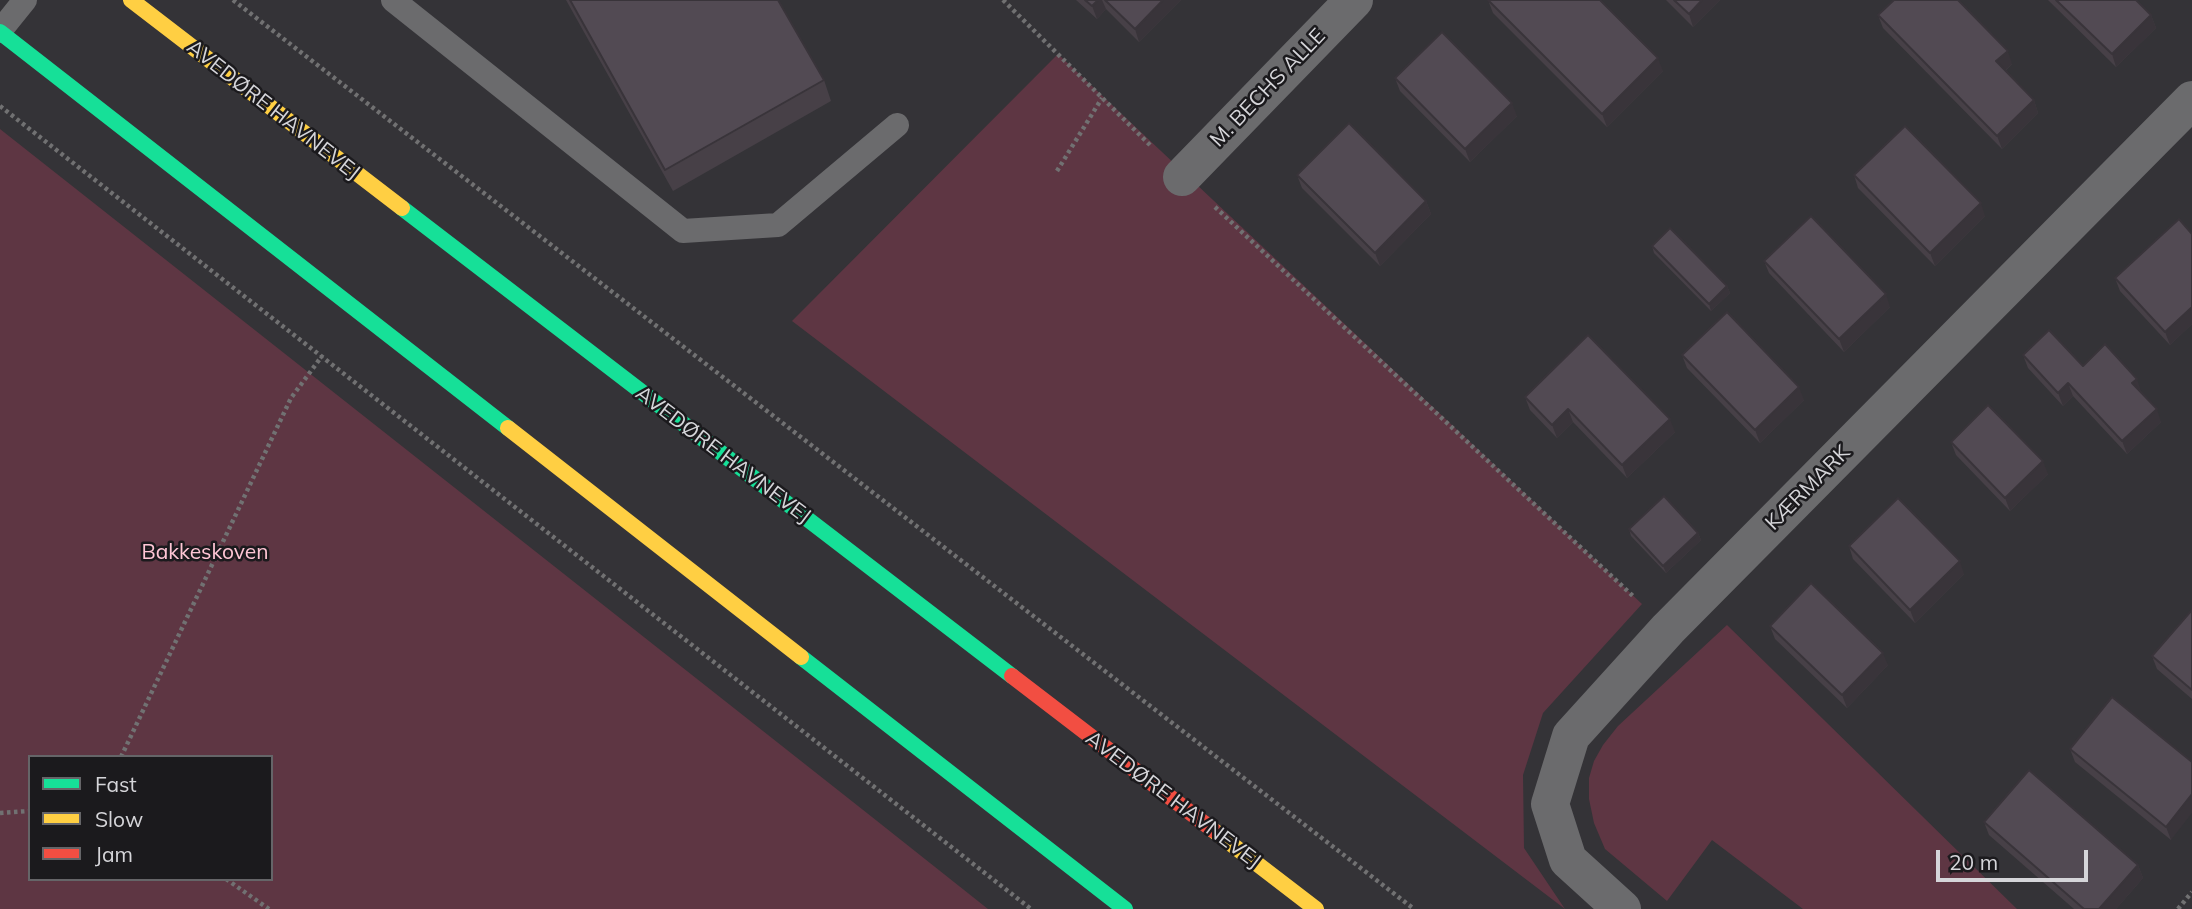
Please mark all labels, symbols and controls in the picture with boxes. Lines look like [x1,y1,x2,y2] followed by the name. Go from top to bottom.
[1205,24,1331,152] street label: M. BECHS ALLE
[182,35,364,185] street label: AVEDØRE HAVNEVEJ
[631,381,815,529] street label: AVEDØRE HAVNEVEJ
[1760,440,1856,536] street label: KÆRMARK
[141,540,269,566] park label: Bakkeskoven
[1081,726,1265,874] street label: AVEDØRE HAVNEVEJ
[28,755,273,881] legend
[95,771,137,797] text: Fast
[95,806,143,832] text: Slow
[1940,836,2092,880] scale bar
[95,841,133,867] text: Jam
[1949,849,1998,875] text: 20 m

